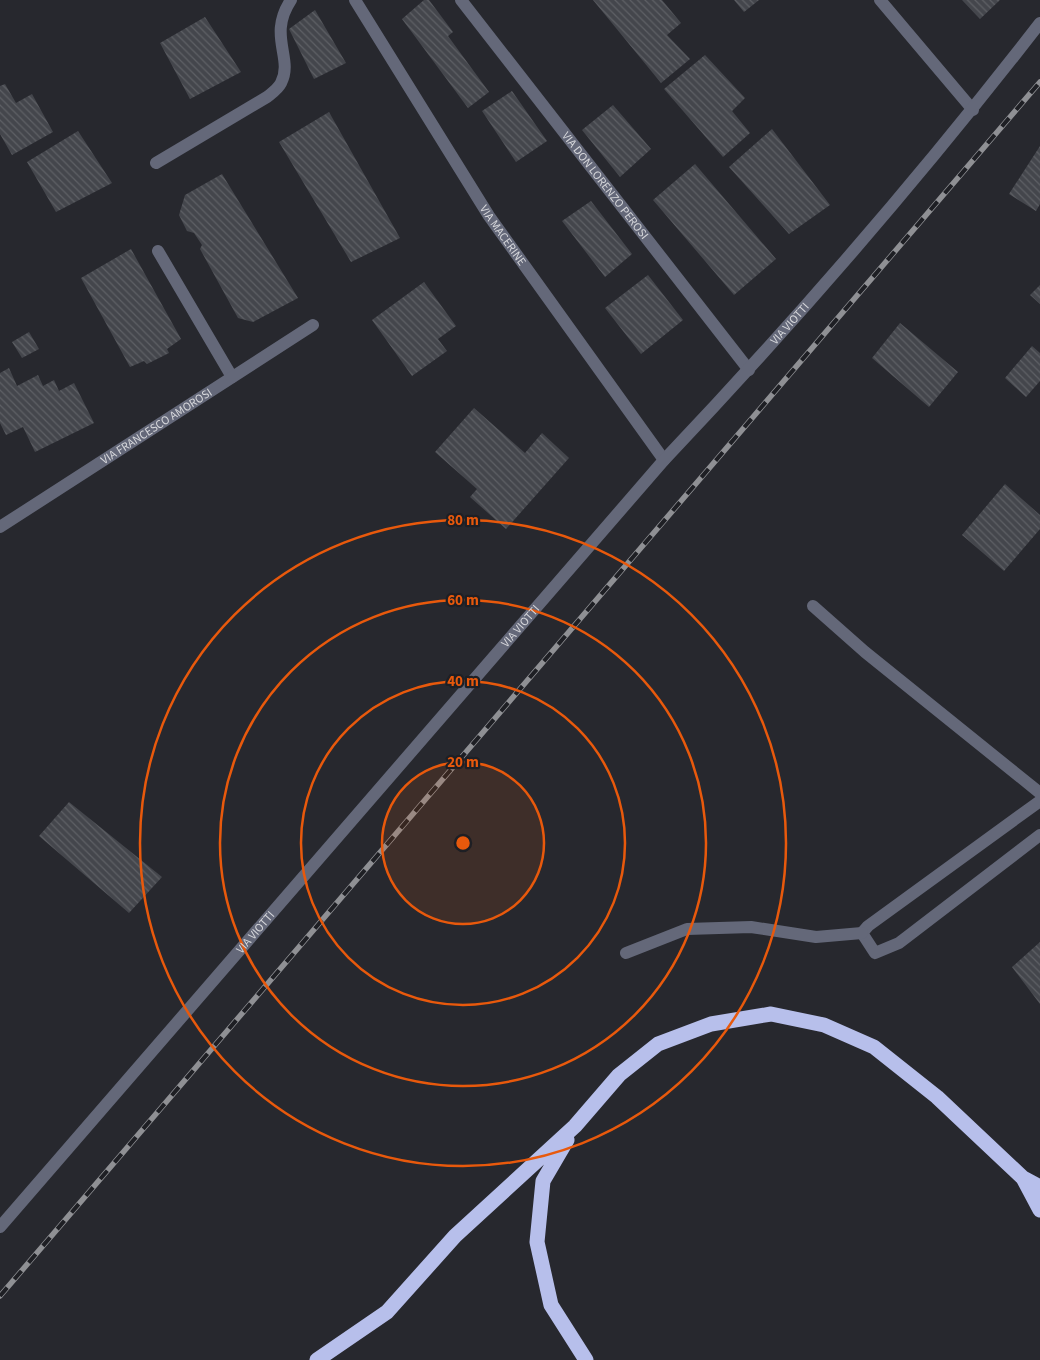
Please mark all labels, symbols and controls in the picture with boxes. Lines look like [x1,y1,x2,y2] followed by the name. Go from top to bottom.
[558,128,653,243] street label: VIA DON LORENZO PEROSI
[476,202,530,269] street label: VIA MACERINE
[766,299,813,348] street label: VIA VIOTTI
[97,384,215,468] street label: VIA FRANCESCO AMOROSI
[447,510,479,531] text: 80 m
[447,590,479,611] text: 60 m
[497,601,544,651] street label: VIA VIOTTI
[447,671,479,692] text: 40 m
[447,752,479,773] text: 20 m
[454,834,472,852] centre of rings
[232,907,278,957] street label: VIA VIOTTI

